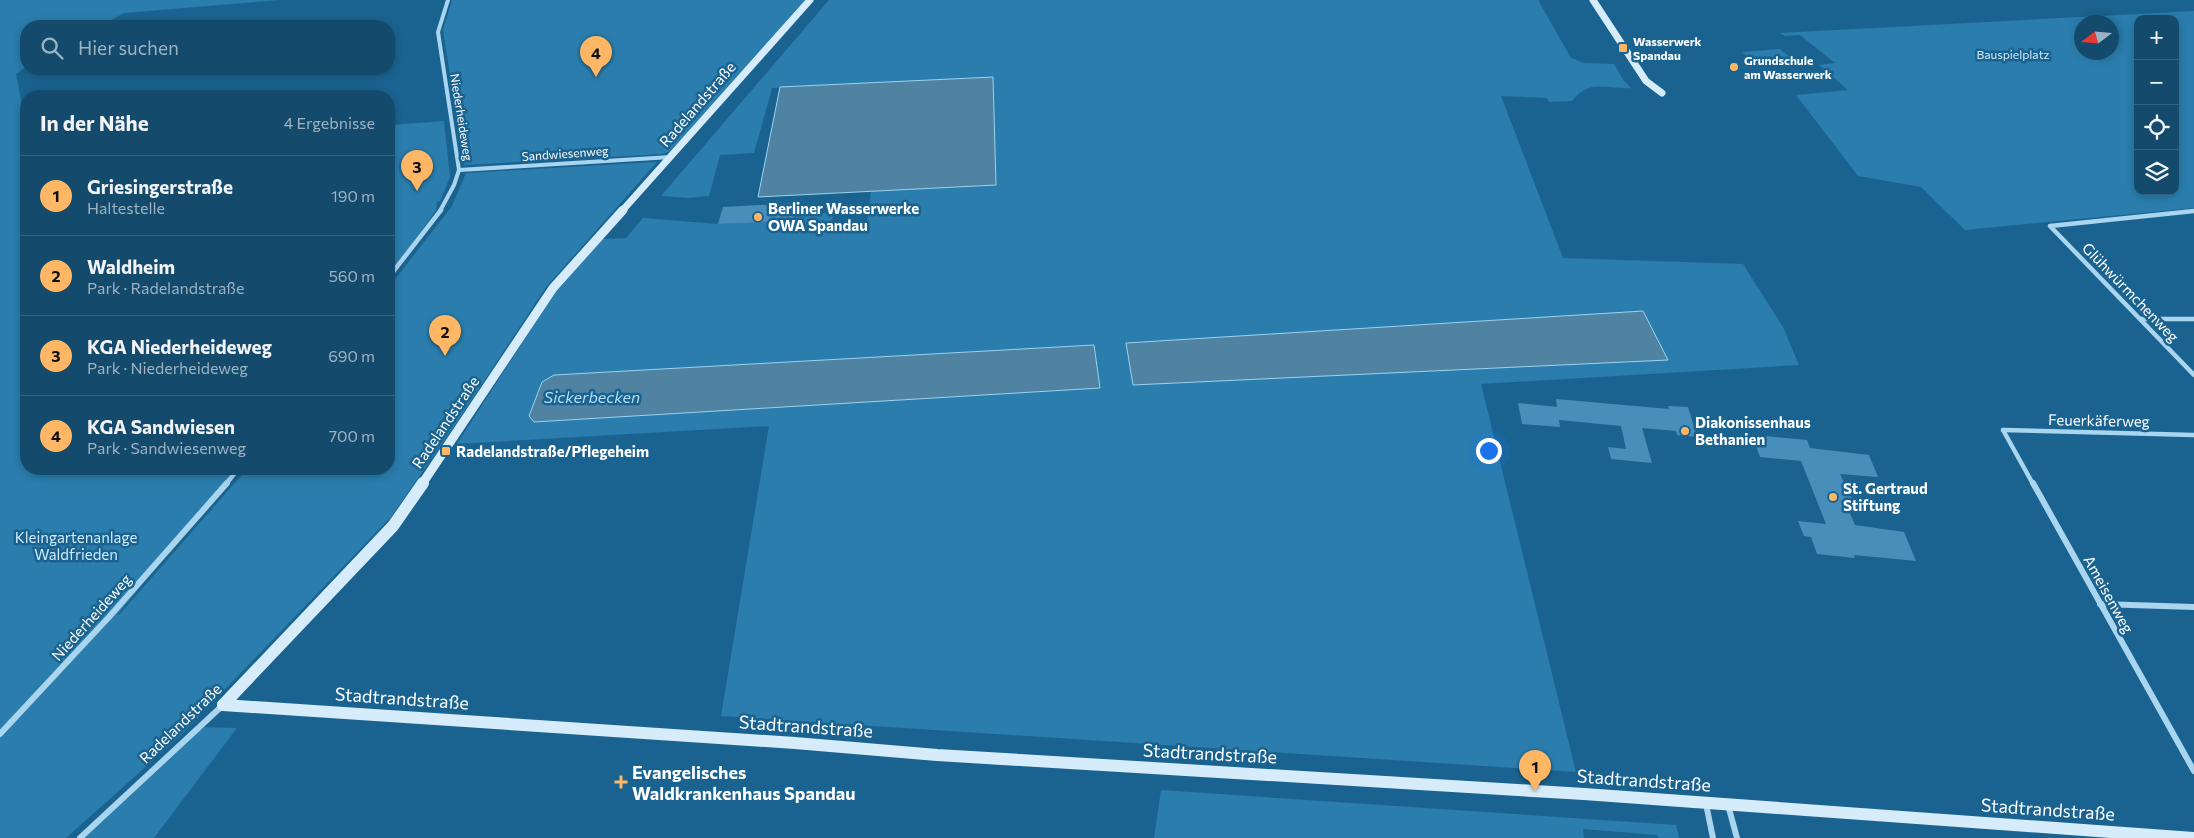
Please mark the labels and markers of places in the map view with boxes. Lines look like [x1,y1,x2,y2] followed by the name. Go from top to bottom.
[1633,34,1702,62] place label: Wasserwerk Spandau
[580,36,612,77] pin: 4
[1617,42,1629,54] marker: Wasserwerk Spandau
[1744,53,1832,81] place label: Grundschule am Wasserwerk
[1728,61,1740,73] marker: Grundschule am Wasserwerk
[401,150,433,191] pin: 3
[768,199,919,234] place label: Berliner Wasserwerke OWA Spandau
[752,211,764,223] marker: Berliner Wasserwerke OWA Spandau
[429,315,461,356] pin: 2
[1695,413,1811,448] place label: Diakonissenhaus Bethanien
[1679,425,1691,437] marker: Diakonissenhaus Bethanien
[456,442,649,460] place label: Radelandstraße/Pflegeheim
[440,445,452,457] marker: Radelandstraße/Pflegeheim
[1843,479,1928,514] place label: St. Gertraud Stiftung
[1827,491,1839,503] marker: St. Gertraud Stiftung
[1519,750,1551,791] pin: 1
[632,761,856,804] place label: Evangelisches Waldkrankenhaus Spandau
[614,775,628,789] marker: Evangelisches Waldkrankenhaus Spandau

